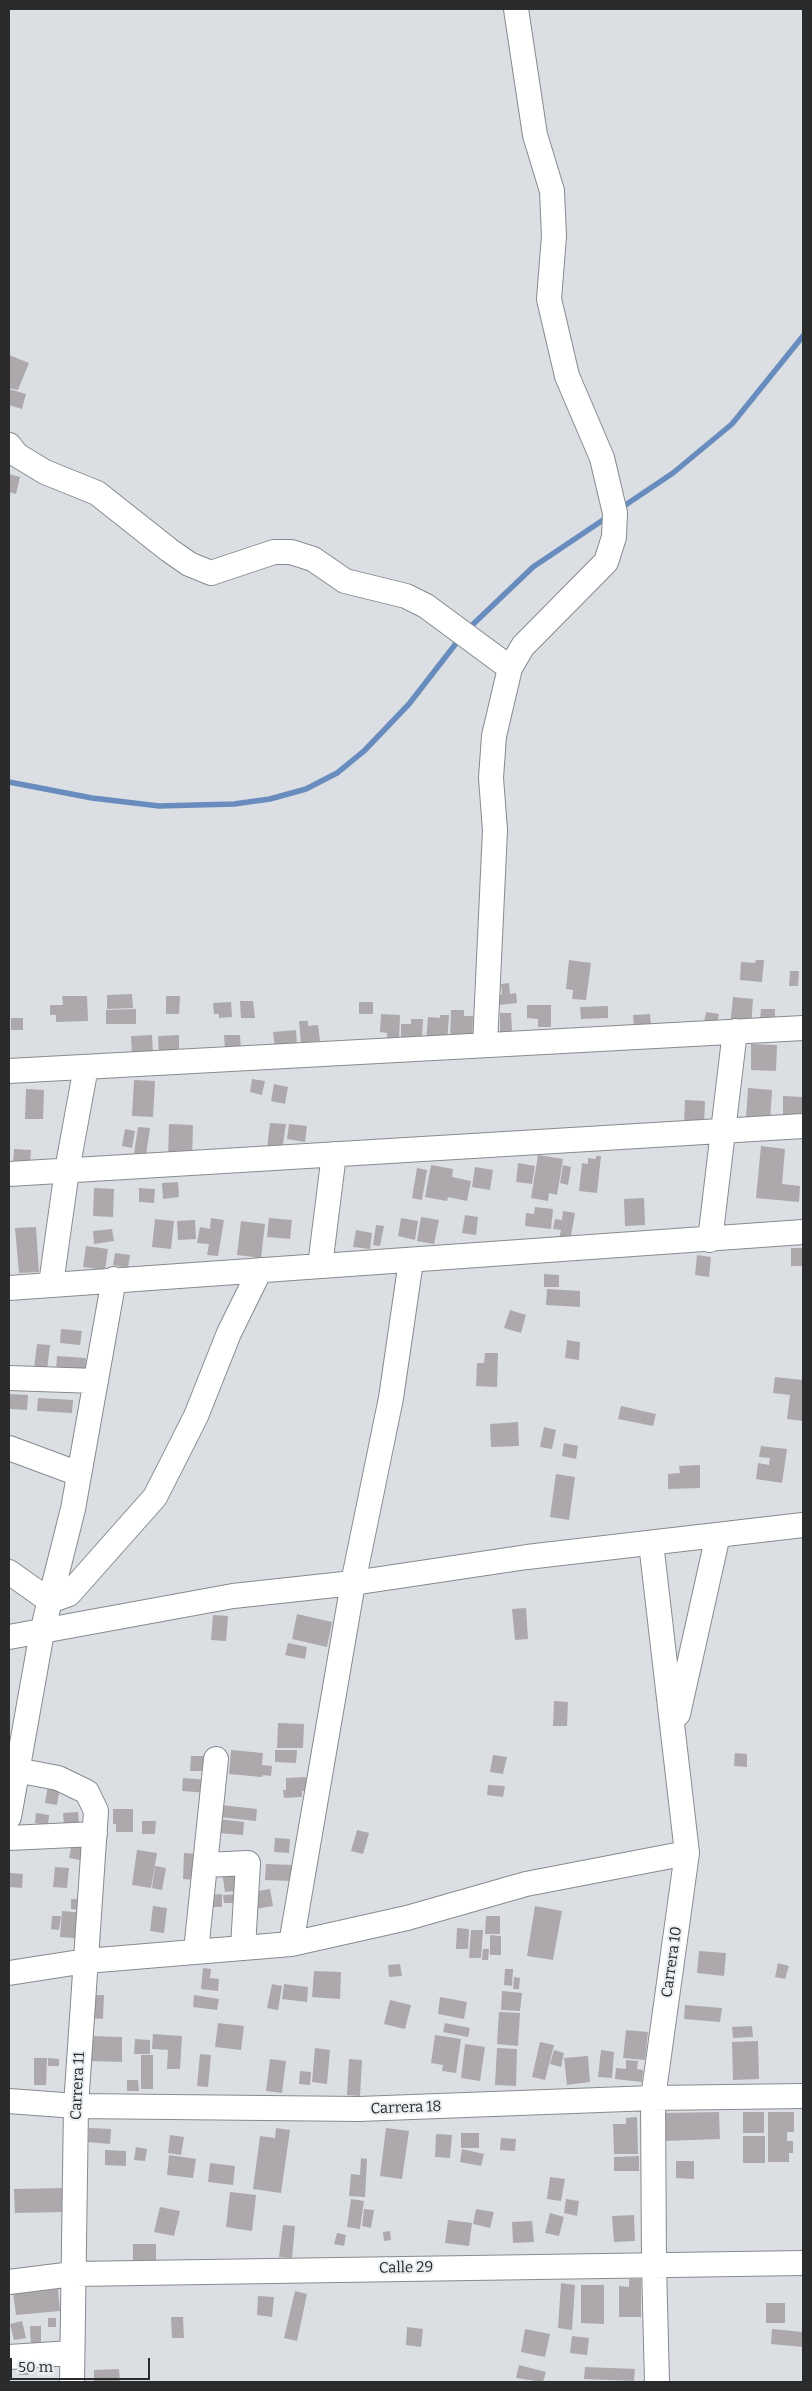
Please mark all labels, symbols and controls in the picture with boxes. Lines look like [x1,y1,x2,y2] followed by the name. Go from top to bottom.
[658,1925,686,1999] street label: Carrera 10
[67,2052,89,2120] street label: Carrera 11
[370,2098,442,2118] street label: Carrera 18
[379,2259,433,2277] street label: Calle 29
[12,2348,152,2380] scale bar
[18,2358,53,2376] text: 50 m

